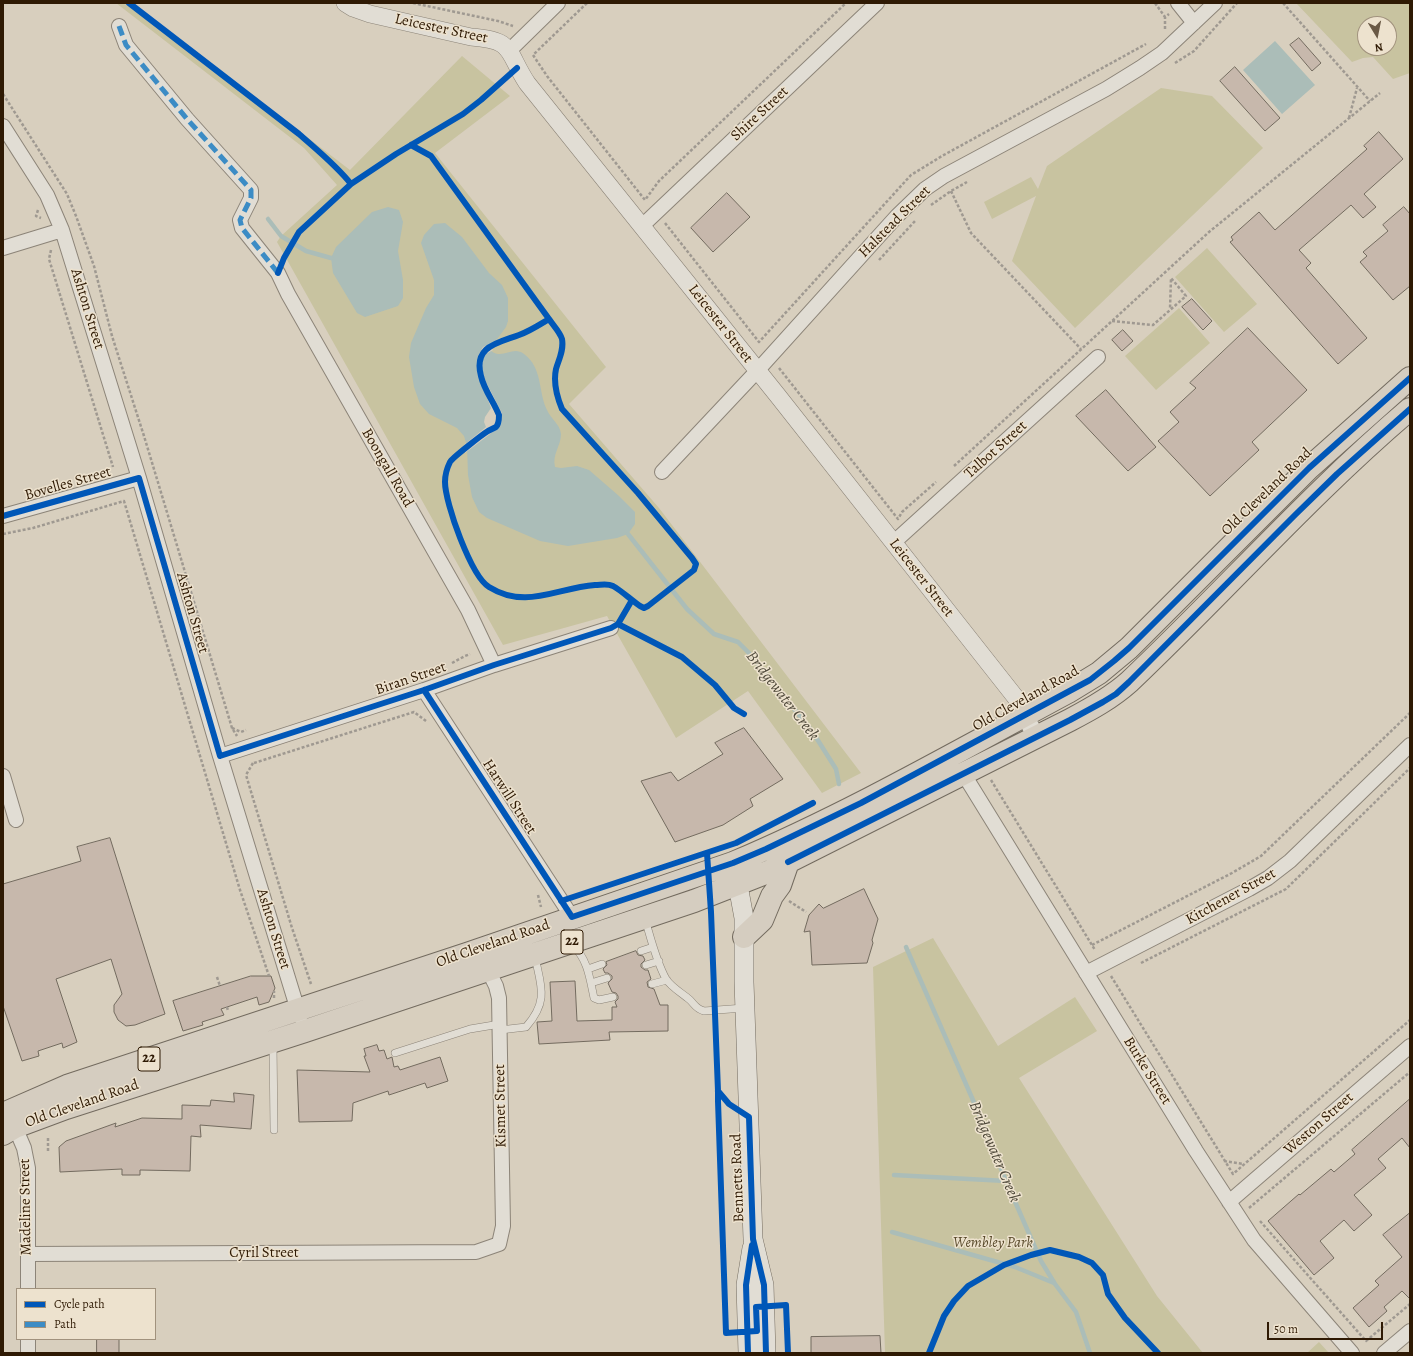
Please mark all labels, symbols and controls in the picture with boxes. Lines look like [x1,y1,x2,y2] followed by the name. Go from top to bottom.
[393,10,489,48] street label: Leicester Street
[1357,16,1397,56] north arrow
[1374,39,1384,55] text: N
[727,83,793,145] street label: Shire Street
[855,182,935,262] street label: Halstead Street
[66,267,108,351] street label: Ashton Street
[684,281,756,367] street label: Leicester Street
[961,417,1031,483] street label: Talbot Street
[357,425,417,511] street label: Boongall Road
[1218,444,1316,540] street label: Old Cleveland Road
[23,463,113,505] street label: Bovelles Street
[885,535,957,621] street label: Leicester Street
[172,570,212,656] street label: Ashton Street
[741,648,823,744] water label: Bridgewater Creek
[373,658,449,700] street label: Biran Street
[970,662,1082,736] street label: Old Cleveland Road
[478,756,540,838] street label: Harwill Street
[1183,865,1279,929] street label: Kitchener Street
[252,887,294,971] street label: Ashton Street
[434,916,552,972] street label: Old Cleveland Road
[561,930,583,954] road number: 22
[1119,1034,1175,1108] street label: Burke Street
[138,1047,160,1071] road number: 22
[491,1064,511,1148] street label: Kismet Street
[23,1076,141,1132] street label: Old Cleveland Road
[1281,1089,1357,1159] street label: Weston Street
[964,1099,1024,1205] water label: Bridgewater Creek
[727,1133,749,1223] street label: Bennetts Road
[16,1158,36,1256] street label: Madeline Street
[953,1234,1033,1252] park label: Wembley Park
[229,1244,299,1262] street label: Cyril Street
[16,1288,156,1340] legend
[54,1296,105,1312] text: Cycle path
[1269,1314,1385,1340] scale bar
[54,1316,76,1332] text: Path
[1274,1321,1298,1337] text: 50 m

